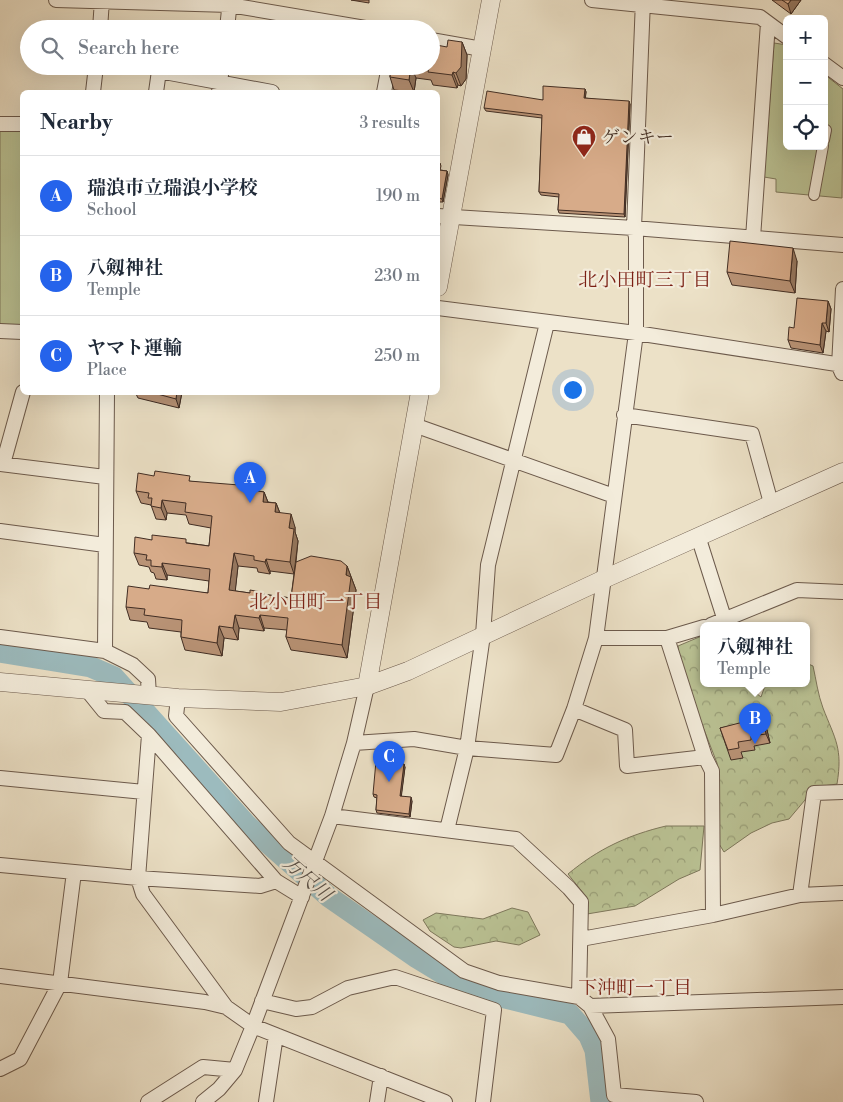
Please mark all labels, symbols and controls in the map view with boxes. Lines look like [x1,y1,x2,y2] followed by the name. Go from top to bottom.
[783,15,828,150] map controls
[783,15,828,60] button: +
[20,20,440,75] search box
[38,34,66,62] icon: search
[78,36,179,60] text: Search here
[783,60,828,105] button: −
[783,105,828,150] button: locate
[40,110,113,136] text: Nearby
[359,113,420,133] text: 3 results
[571,124,597,158] shop icon: ゲンキー
[602,126,674,149] place label: ゲンキー
[87,176,258,200] text: 瑞浪市立瑞浪小学校
[50,186,62,206] text: A
[376,186,420,206] text: 190 m
[87,200,136,220] text: School
[87,256,163,280] text: 八剱神社
[50,266,62,286] text: B
[374,266,420,286] text: 230 m
[578,268,712,292] district label: 北小田町三丁目
[87,280,141,300] text: Temple
[87,336,182,360] text: ヤマト運輸
[50,346,62,366] text: C
[374,346,420,366] text: 250 m
[87,360,127,380] text: Place
[560,377,586,403] your location
[234,462,266,503] pin: A
[249,590,383,614] district label: 北小田町一丁目
[700,622,810,687] popup
[717,635,793,659] text: 八剱神社
[717,659,771,679] text: Temple
[739,703,771,744] pin: B
[373,741,405,782] pin: C
[278,851,338,908] water label: 万尺川
[578,976,692,1000] district label: 下沖町一丁目

